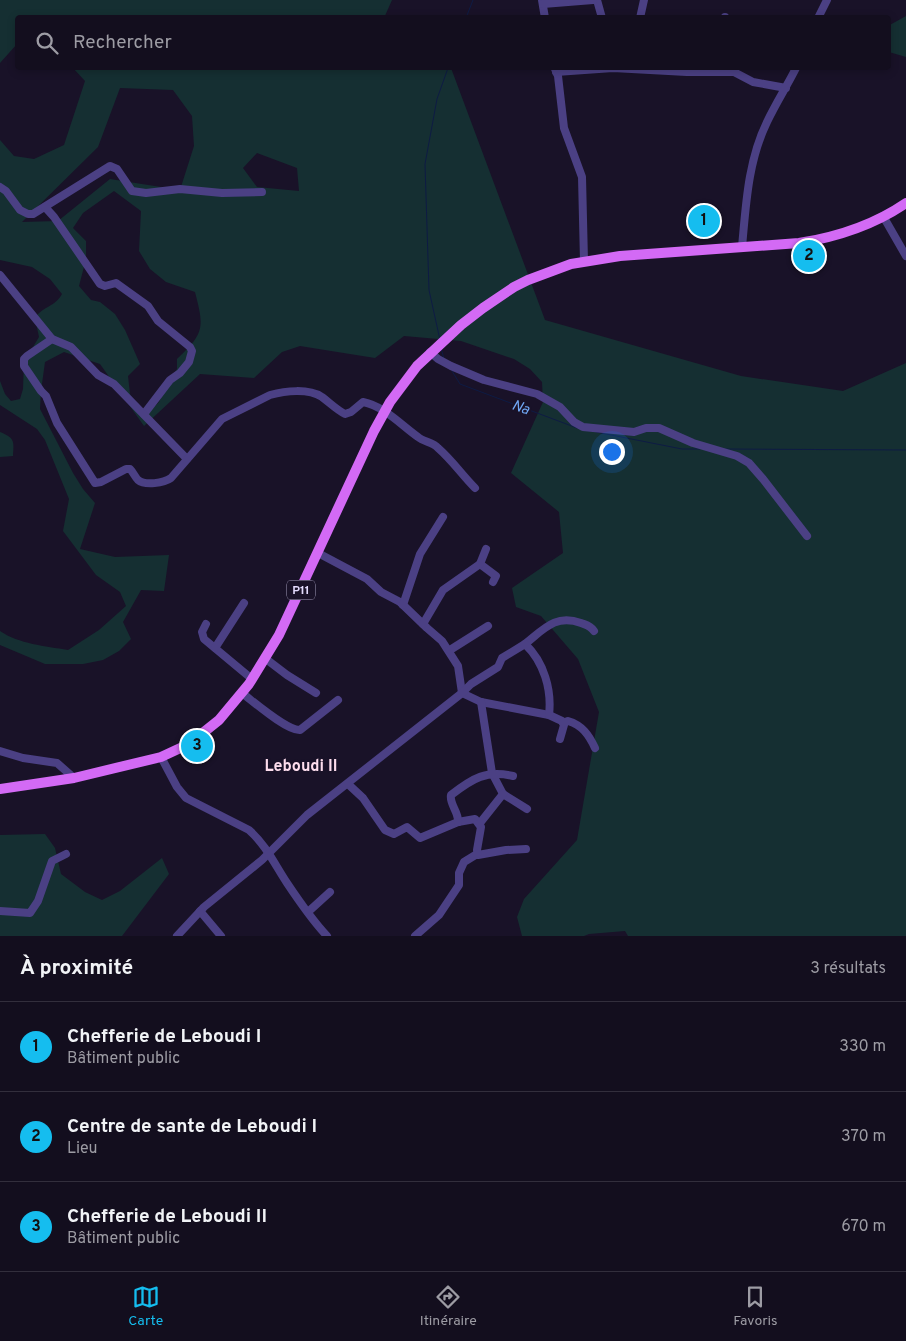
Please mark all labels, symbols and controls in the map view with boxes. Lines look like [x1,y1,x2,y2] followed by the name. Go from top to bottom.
[15,15,891,70] search box
[33,29,61,57] icon: search
[73,31,172,55] text: Rechercher
[688,202,720,240] pin: 1
[793,237,825,275] pin: 2
[509,396,532,420] water label: Na
[599,439,625,465] your location
[287,580,315,600] road number: P11
[181,727,213,765] pin: 3
[265,757,337,777] district label: Leboudi II
[20,955,133,982] text: À proximité
[810,959,886,979] text: 3 résultats
[67,1025,262,1049] text: Chefferie de Leboudi I
[33,1037,39,1057] text: 1
[839,1037,886,1057] text: 330 m
[67,1049,180,1069] text: Bâtiment public
[67,1115,317,1139] text: Centre de sante de Leboudi I
[31,1127,41,1147] text: 2
[841,1127,886,1147] text: 370 m
[67,1139,98,1159] text: Lieu
[67,1205,267,1229] text: Chefferie de Leboudi II
[31,1217,41,1237] text: 3
[841,1217,886,1237] text: 670 m
[67,1229,180,1249] text: Bâtiment public
[128,1283,163,1330] tab: Carte
[420,1283,477,1330] tab: Itinéraire
[733,1283,778,1330] tab: Favoris

